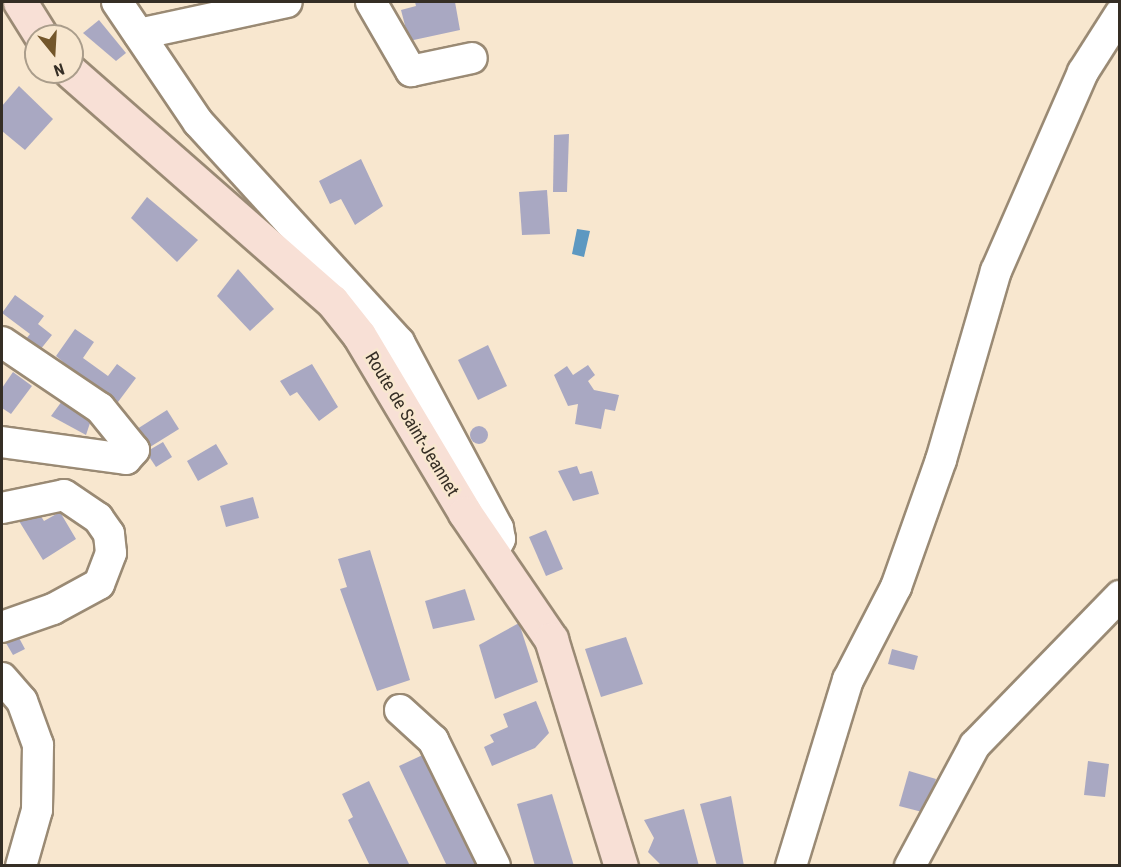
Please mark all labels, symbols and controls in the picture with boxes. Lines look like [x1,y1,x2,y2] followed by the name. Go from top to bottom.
[24,24,84,84] north arrow
[52,59,67,80] text: N
[360,348,464,500] street label: Route de Saint-Jeannet

